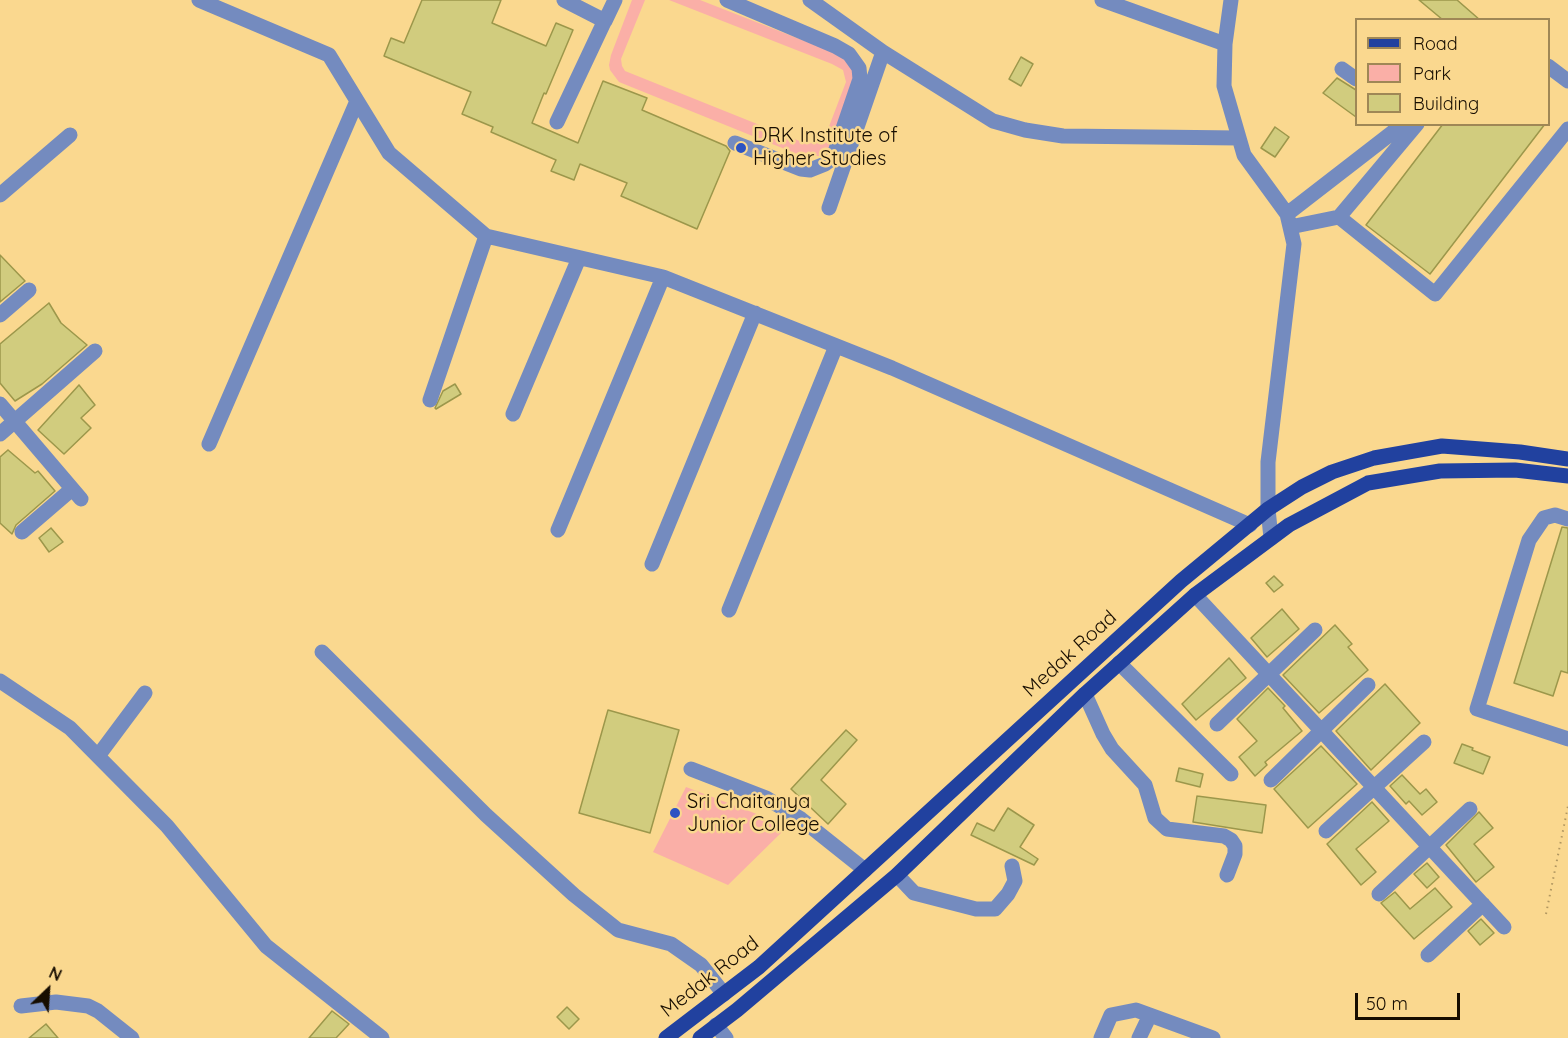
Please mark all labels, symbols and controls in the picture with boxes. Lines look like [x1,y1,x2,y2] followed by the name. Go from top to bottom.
[1355,18,1550,126] legend
[1413,32,1458,55] text: Road
[1413,62,1451,85] text: Park
[1413,92,1479,115] text: Building
[753,124,898,171] place label: DRK Institute of Higher Studies
[734,141,748,155] marker: DRK Institute of Higher Studies
[1018,606,1122,702] street label: Medak Road
[687,790,820,837] place label: Sri Chaitanya Junior College
[668,806,682,820] marker: Sri Chaitanya Junior College
[656,931,764,1023] street label: Medak Road
[18,960,78,1020] north arrow
[46,962,65,985] text: N
[1358,981,1463,1019] scale bar
[1366,992,1408,1015] text: 50 m

